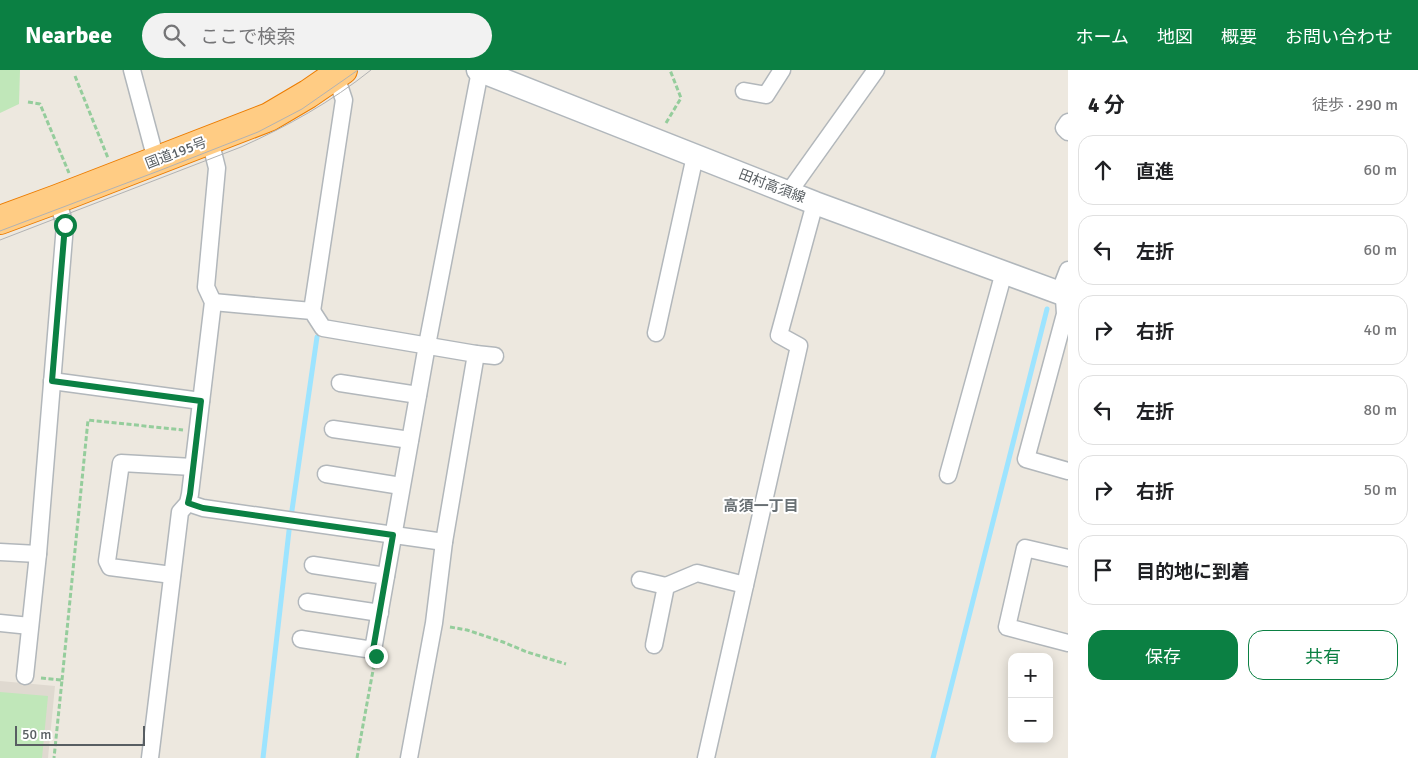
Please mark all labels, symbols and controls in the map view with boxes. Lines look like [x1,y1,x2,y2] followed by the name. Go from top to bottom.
[142,13,492,58] search box
[25,20,112,50] text: Nearbee
[160,21,188,49] icon: search
[200,25,295,49] text: ここで検索
[1076,26,1129,48] text: ホーム
[1157,26,1193,48] text: 地図
[1221,26,1257,48] text: 概要
[1285,26,1393,48] text: お問い合わせ
[1088,92,1125,118] text: 4 分
[1312,95,1398,115] text: 徒歩 · 290 m
[143,133,209,173] street label: 国道195号
[1089,156,1117,184] icon: ahead
[1136,160,1174,184] text: 直進
[1363,160,1397,180] text: 60 m
[736,166,808,206] street label: 田村高須線
[54,214,77,237] route start
[1089,236,1117,264] icon: left
[1136,240,1174,264] text: 左折
[1363,240,1397,260] text: 60 m
[1089,316,1117,344] icon: right
[1136,320,1174,344] text: 右折
[1363,320,1397,340] text: 40 m
[1089,396,1117,424] icon: left
[1136,400,1174,424] text: 左折
[1363,400,1397,420] text: 80 m
[1089,476,1117,504] icon: right
[1136,480,1174,504] text: 右折
[1363,480,1397,500] text: 50 m
[723,497,799,515] district label: 高須一丁目
[1089,556,1117,584] icon: arrive
[1136,560,1250,584] text: 目的地に到着
[1088,630,1238,680] button: 保存
[1248,630,1398,680] button: 共有
[365,645,388,668] route end
[1008,653,1053,743] map controls
[1008,653,1053,698] button: +
[1008,698,1053,743] button: −
[15,723,145,746] scale bar
[22,726,51,743] text: 50 m

